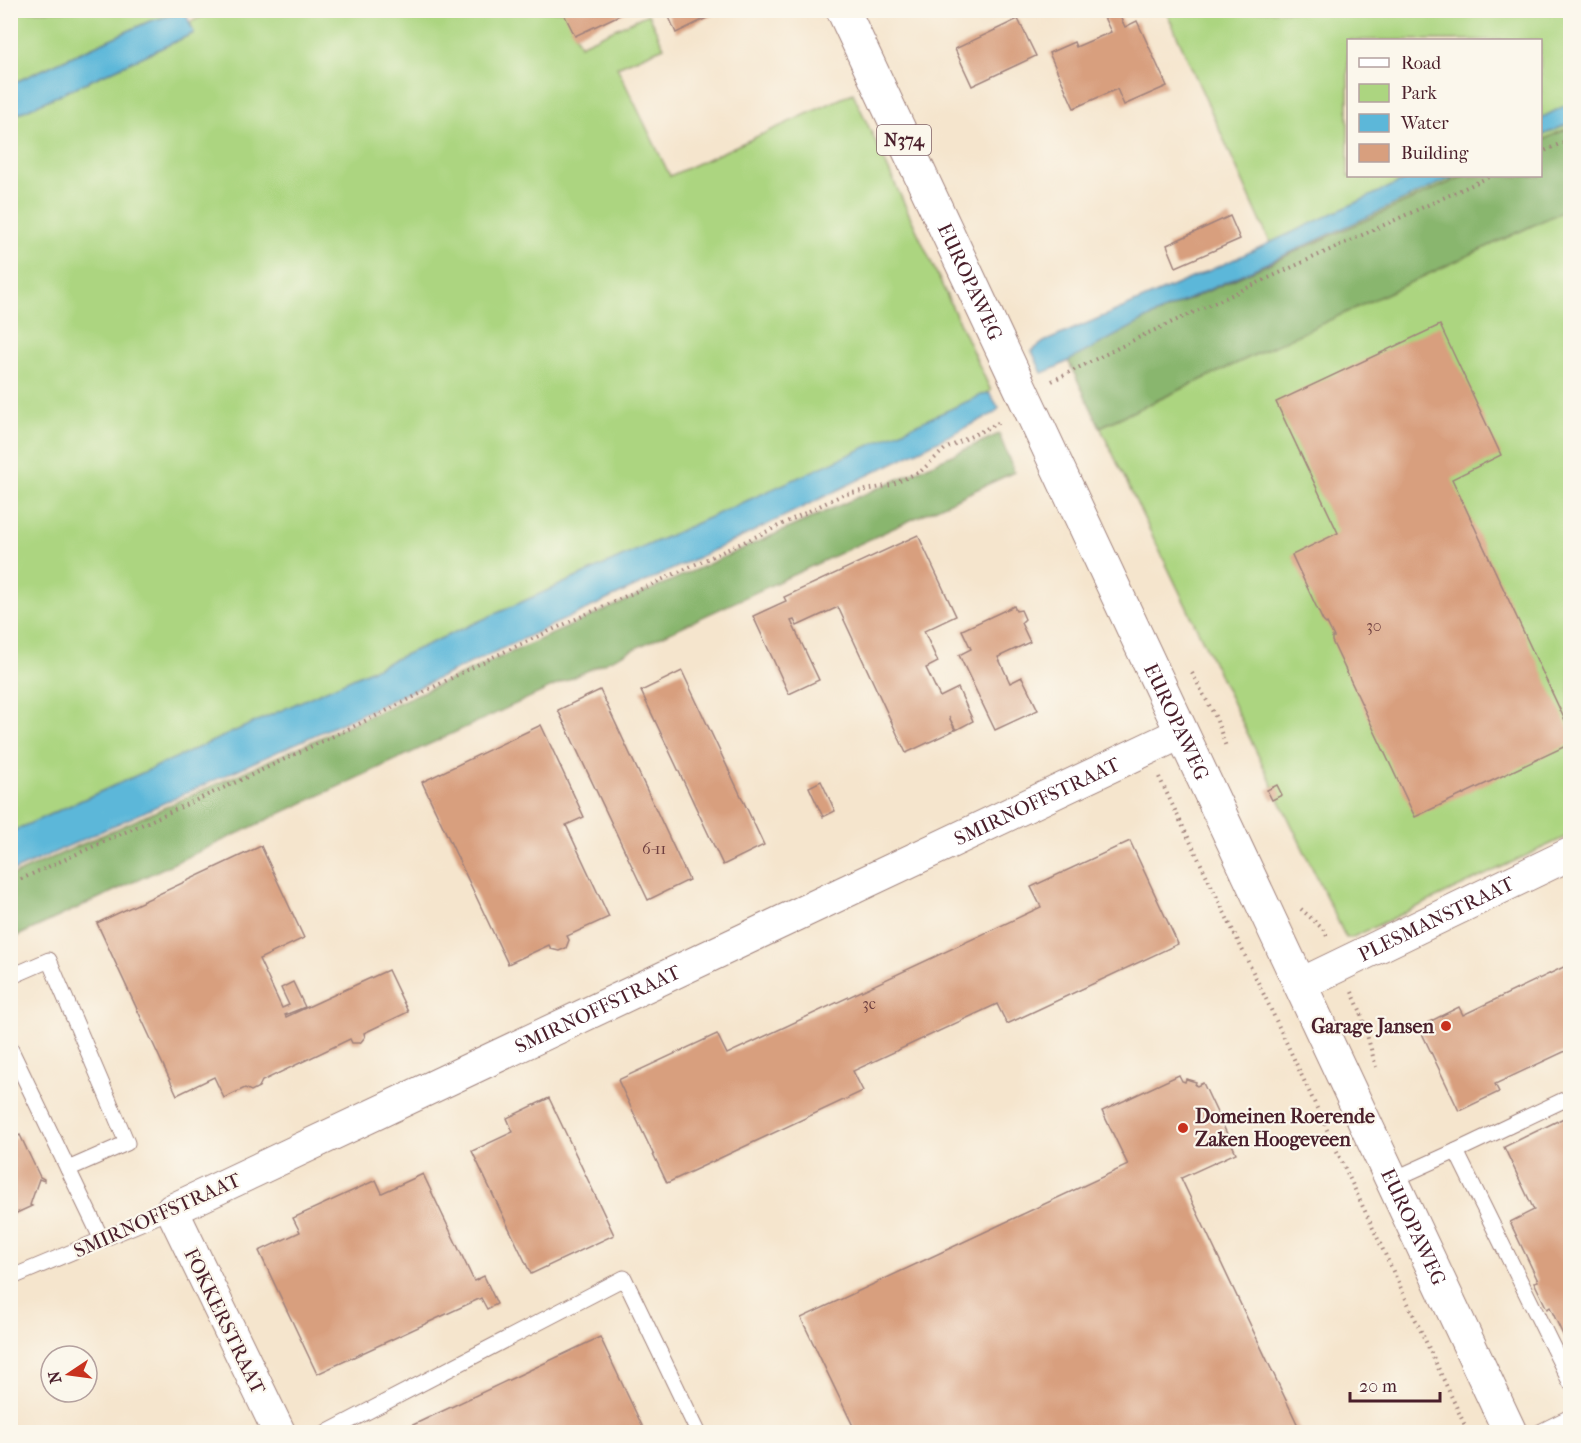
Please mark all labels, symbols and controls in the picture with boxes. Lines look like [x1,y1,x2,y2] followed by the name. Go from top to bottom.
[1347,39,1542,177] legend
[1401,53,1441,74] text: Road
[1401,83,1438,104] text: Park
[1400,113,1449,134] text: Water
[877,125,931,155] road number: N374
[1401,143,1469,164] text: Building
[933,220,1007,344] street label: EUROPAWEG
[1366,616,1382,635] house number: 30
[1139,660,1214,784] street label: EUROPAWEG
[951,752,1124,851] street label: SMIRNOFFSTRAAT
[642,839,666,858] house number: 6-11
[1355,872,1518,967] street label: PLESMANSTRAAT
[511,960,684,1058] street label: SMIRNOFFSTRAAT
[862,994,876,1013] house number: 3c
[1311,1015,1434,1038] place label: Garage Jansen
[1439,1019,1453,1033] marker: Garage Jansen
[1195,1105,1375,1151] place label: Domeinen Roerende Zaken Hoogeveen
[1176,1121,1190,1135] marker: Domeinen Roerende Zaken Hoogeveen
[1376,1165,1451,1289] street label: EUROPAWEG
[70,1168,245,1263] street label: SMIRNOFFSTRAAT
[179,1245,270,1398] street label: FOKKERSTRAAT
[39,1344,99,1404] north arrow
[1350,1365,1440,1403] scale bar
[44,1368,65,1385] text: N
[1359,1376,1397,1397] text: 20 m

